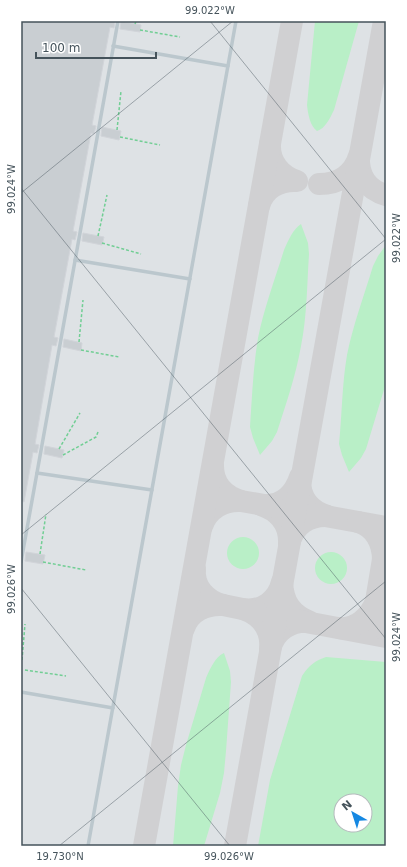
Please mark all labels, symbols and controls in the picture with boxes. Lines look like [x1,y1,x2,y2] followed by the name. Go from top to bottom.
[185,5,235,16] text: 99.022°W
[36,34,156,60] scale bar
[42,41,80,55] text: 100 m
[6,164,17,214] text: 99.024°W
[391,213,402,263] text: 99.022°W
[6,564,17,614] text: 99.026°W
[391,612,402,662] text: 99.024°W
[333,793,373,833] north arrow
[339,798,355,814] text: N
[36,851,84,862] text: 19.730°N
[204,851,254,862] text: 99.026°W

